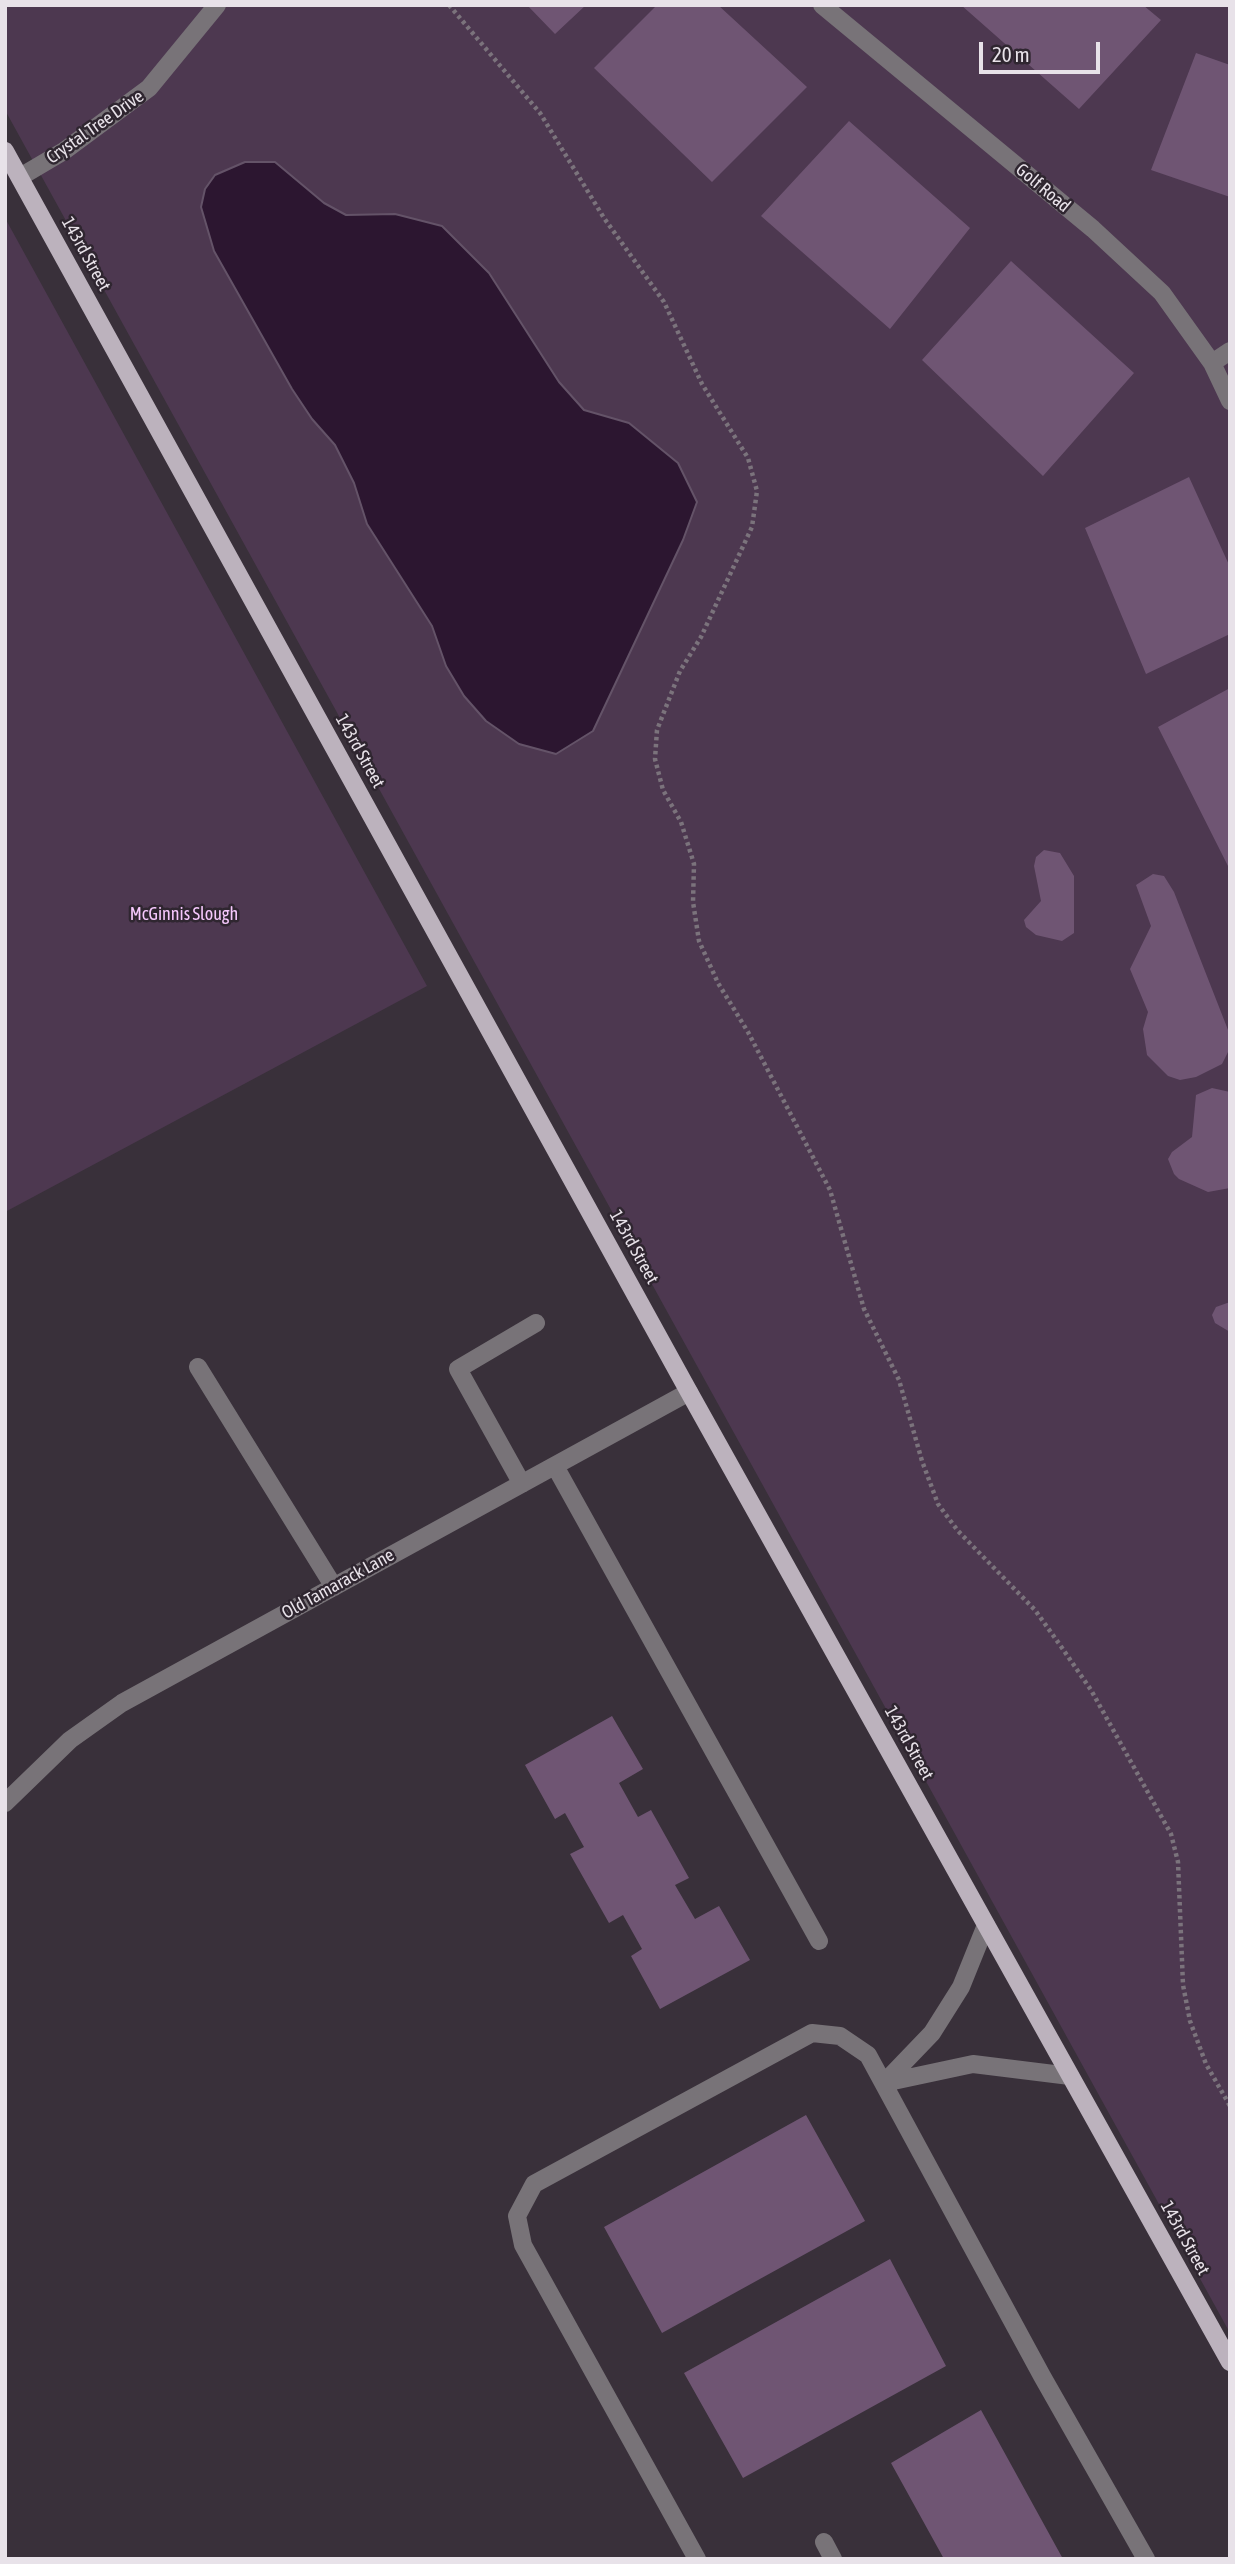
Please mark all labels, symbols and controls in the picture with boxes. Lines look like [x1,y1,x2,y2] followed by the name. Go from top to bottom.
[983,28,1104,72] scale bar
[992,42,1030,66] text: 20 m
[42,86,148,168] street label: Crystal Tree Drive
[1011,159,1075,217] street label: Golf Road
[57,213,115,295] street label: 143rd Street
[331,710,389,792] street label: 143rd Street
[130,903,238,925] park label: McGinnis Slough
[605,1206,663,1288] street label: 143rd Street
[278,1544,398,1624] street label: Old Tamarack Lane
[880,1702,938,1784] street label: 143rd Street
[1156,2197,1214,2279] street label: 143rd Street

